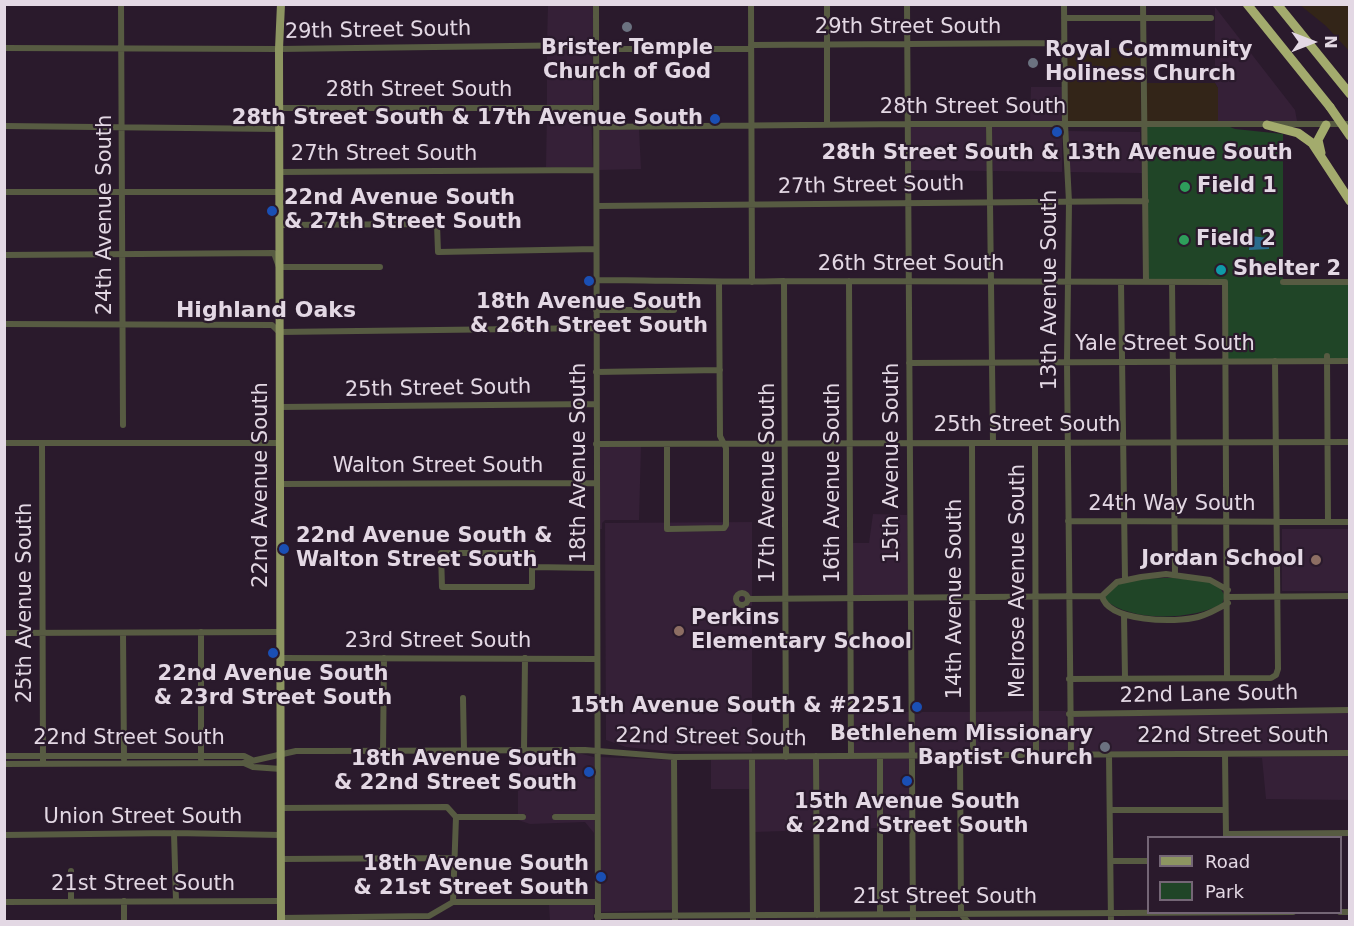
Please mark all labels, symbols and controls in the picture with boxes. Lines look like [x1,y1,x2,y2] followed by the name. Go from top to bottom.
[1282,12,1342,72] north arrow
[815,15,1001,41] street label: 29th Street South
[285,17,471,45] street label: 29th Street South
[620,20,634,34] marker: Brister Temple Church of God
[1321,35,1340,49] text: N
[541,36,713,86] place label: Brister Temple Church of God
[1045,38,1252,88] place label: Royal Community Holiness Church
[1026,56,1040,70] marker: Royal Community Holiness Church
[326,78,512,104] street label: 28th Street South
[880,95,1066,121] street label: 28th Street South
[232,106,703,132] place label: 28th Street South & 17th Avenue South
[708,112,722,126] marker: 28th Street South & 17th Avenue South
[93,115,119,315] street label: 24th Avenue South
[1050,125,1064,139] marker: 28th Street South & 13th Avenue South
[821,141,1293,167] place label: 28th Street South & 13th Avenue South
[291,142,477,168] street label: 27th Street South
[778,172,964,200] street label: 27th Street South
[1197,174,1277,200] place label: Field 1
[1178,180,1192,194] marker: Field 1
[284,186,522,236] place label: 22nd Avenue South & 27th Street South
[1038,190,1064,390] street label: 13th Avenue South
[265,204,279,218] marker: 22nd Avenue South & 27th Street South
[1196,227,1276,253] place label: Field 2
[1177,233,1191,247] marker: Field 2
[818,252,1004,278] street label: 26th Street South
[1233,257,1341,283] place label: Shelter 2
[1214,263,1228,277] marker: Shelter 2
[582,274,596,288] marker: 18th Avenue South & 26th Street South
[470,290,708,340] place label: 18th Avenue South & 26th Street South
[176,298,356,324] district label: Highland Oaks
[1075,332,1255,358] street label: Yale Street South
[567,363,593,563] street label: 18th Avenue South
[880,363,906,563] street label: 15th Avenue South
[345,375,531,403] street label: 25th Street South
[249,382,275,588] street label: 22nd Avenue South
[756,383,782,583] street label: 17th Avenue South
[821,383,847,583] street label: 16th Avenue South
[934,413,1120,439] street label: 25th Street South
[333,454,543,480] street label: Walton Street South
[1006,464,1032,698] street label: Melrose Avenue South
[1088,492,1256,518] street label: 24th Way South
[943,499,969,699] street label: 14th Avenue South
[13,503,39,703] street label: 25th Avenue South
[296,524,553,574] place label: 22nd Avenue South & Walton Street South
[277,542,291,556] marker: 22nd Avenue South & Walton Street South
[1141,547,1304,573] place label: Jordan School
[1309,553,1323,567] marker: Jordan School
[691,606,912,656] place label: Perkins Elementary School
[672,624,686,638] marker: Perkins Elementary School
[345,629,531,655] street label: 23rd Street South
[266,646,280,660] marker: 22nd Avenue South & 23rd Street South
[154,662,392,712] place label: 22nd Avenue South & 23rd Street South
[1120,681,1298,709] street label: 22nd Lane South
[570,694,905,720] place label: 15th Avenue South & #2251
[910,700,924,714] marker: 15th Avenue South & #2251
[830,722,1093,772] place label: Bethlehem Missionary Baptist Church
[615,724,807,752] street label: 22nd Street South
[1137,724,1329,750] street label: 22nd Street South
[33,726,225,752] street label: 22nd Street South
[1098,740,1112,754] marker: Bethlehem Missionary Baptist Church
[334,747,577,797] place label: 18th Avenue South & 22nd Street South
[582,765,596,779] marker: 18th Avenue South & 22nd Street South
[900,774,914,788] marker: 15th Avenue South & 22nd Street South
[786,790,1028,840] place label: 15th Avenue South & 22nd Street South
[44,805,242,831] street label: Union Street South
[1147,836,1342,914] legend
[1205,851,1250,872] text: Road
[353,852,589,902] place label: 18th Avenue South & 21st Street South
[594,870,608,884] marker: 18th Avenue South & 21st Street South
[51,872,235,898] street label: 21st Street South
[1205,881,1244,902] text: Park
[853,885,1037,911] street label: 21st Street South

